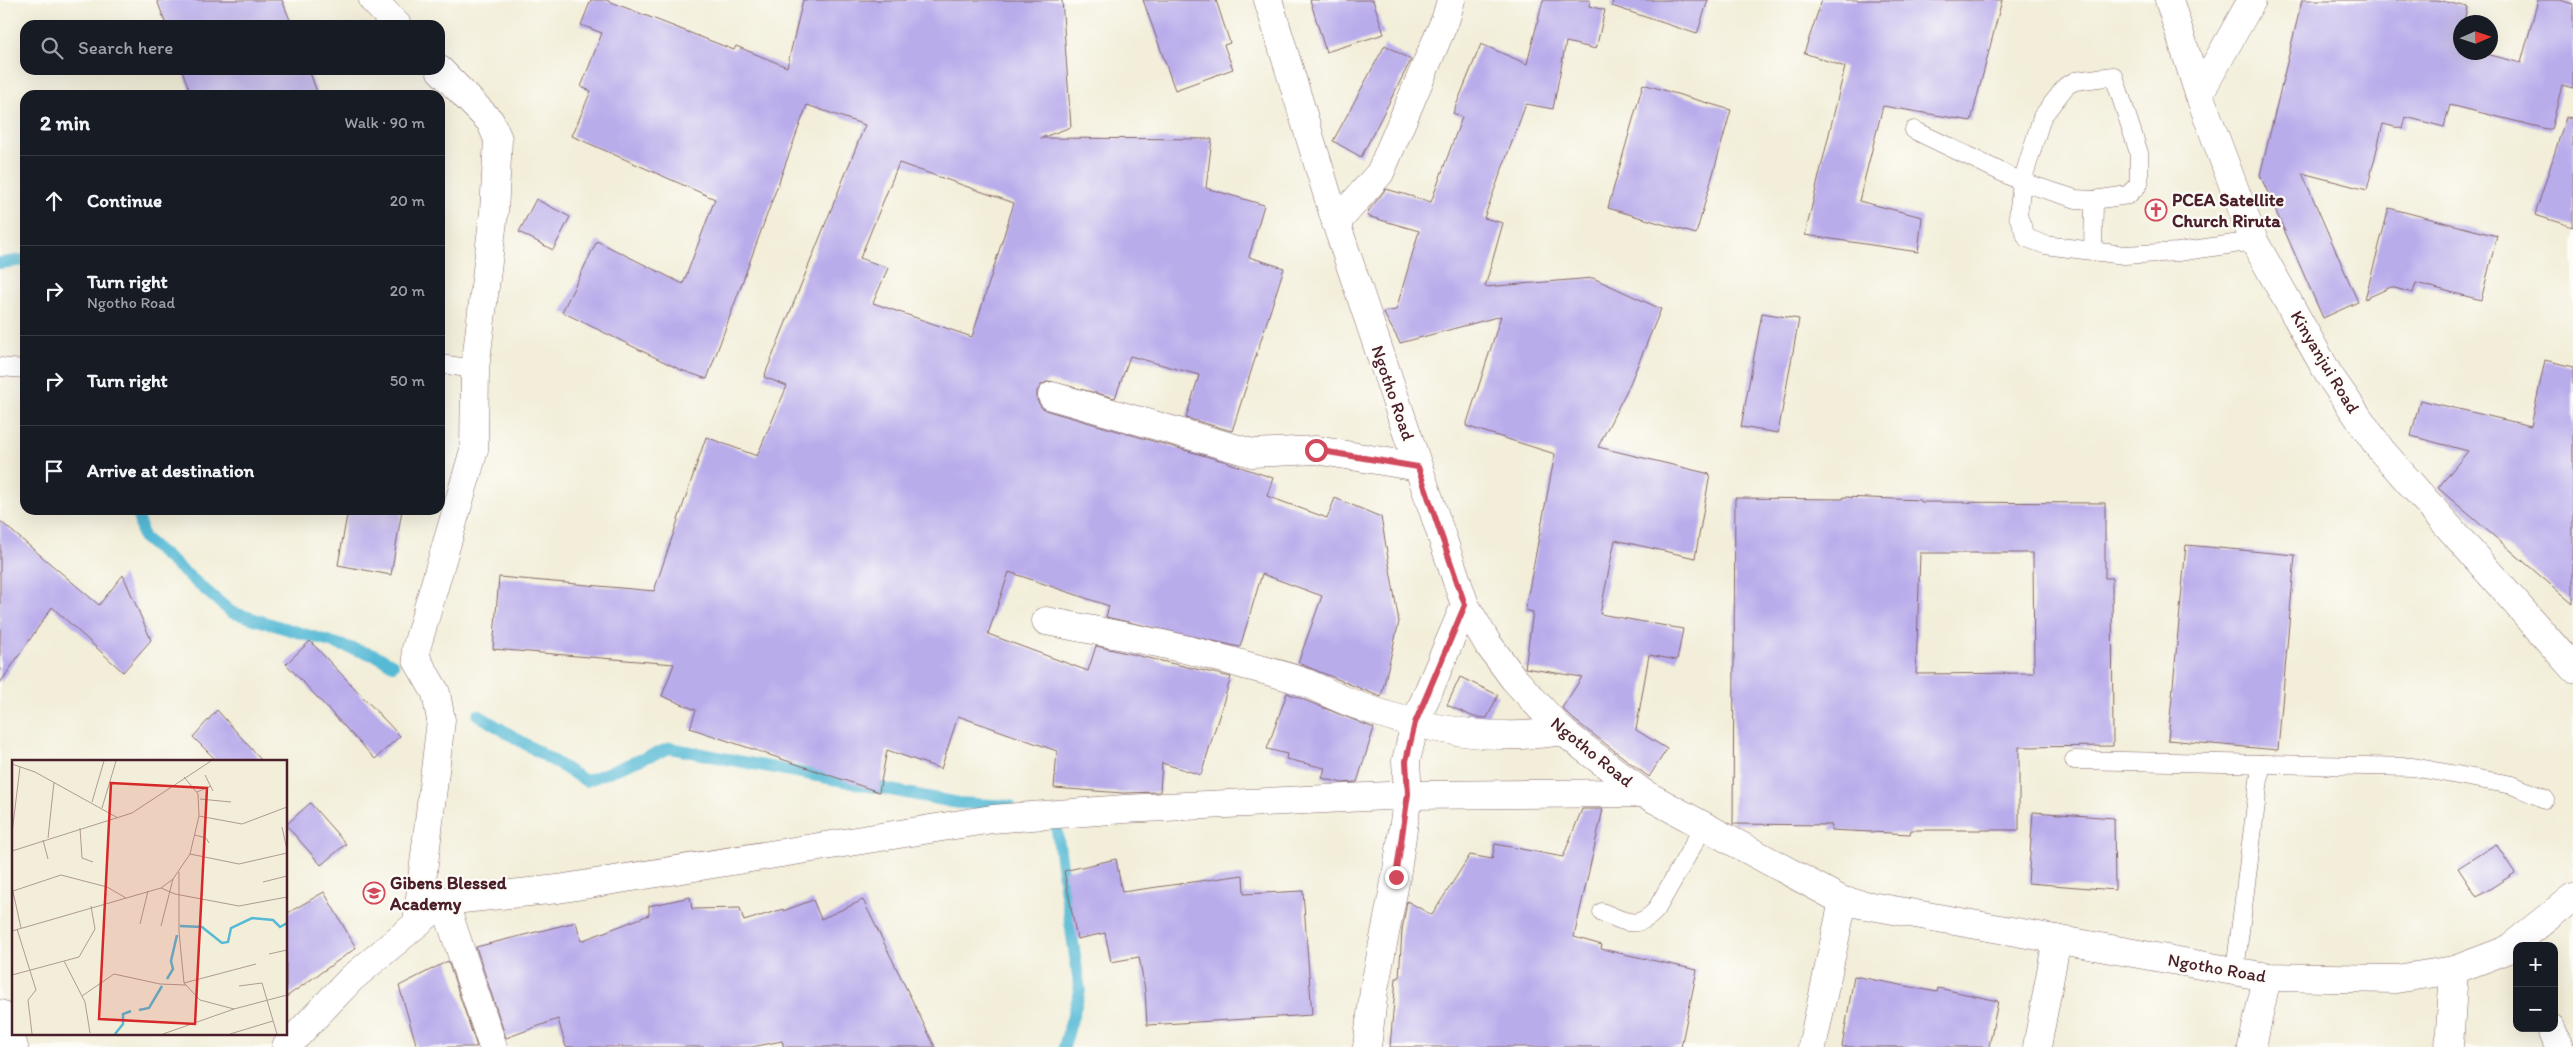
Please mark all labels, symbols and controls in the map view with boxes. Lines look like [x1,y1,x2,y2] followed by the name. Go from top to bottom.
[2453,15,2498,60] north arrow
[20,20,445,75] search box
[38,34,66,62] icon: search
[78,36,173,59] text: Search here
[40,110,90,135] text: 2 min
[345,113,425,132] text: Walk · 90 m
[40,187,68,215] icon: ahead
[87,189,162,212] text: Continue
[2172,189,2285,232] place label: PCEA Satellite Church Riruta
[390,191,425,210] text: 20 m
[2144,198,2168,222] church icon: PCEA Satellite Church Riruta
[87,270,168,293] text: Turn right
[40,277,68,305] icon: right
[390,281,425,300] text: 20 m
[87,293,175,312] text: Ngotho Road
[2286,307,2364,418] street label: Kinyanjui Road
[1366,342,1420,444] street label: Ngotho Road
[40,367,68,395] icon: right
[87,369,168,392] text: Turn right
[390,371,425,390] text: 50 m
[1305,439,1328,462] route start
[40,457,68,485] icon: arrive
[87,459,254,482] text: Arrive at destination
[1546,712,1638,792] street label: Ngotho Road
[12,760,288,1034] inset map
[1385,866,1408,889] route end
[389,872,508,915] place label: Gibens Blessed Academy
[362,881,386,905] school or university icon: Gibens Blessed Academy
[2513,942,2558,1032] map controls
[2513,942,2558,987] button: +
[2166,949,2268,987] street label: Ngotho Road
[2513,987,2558,1032] button: −

